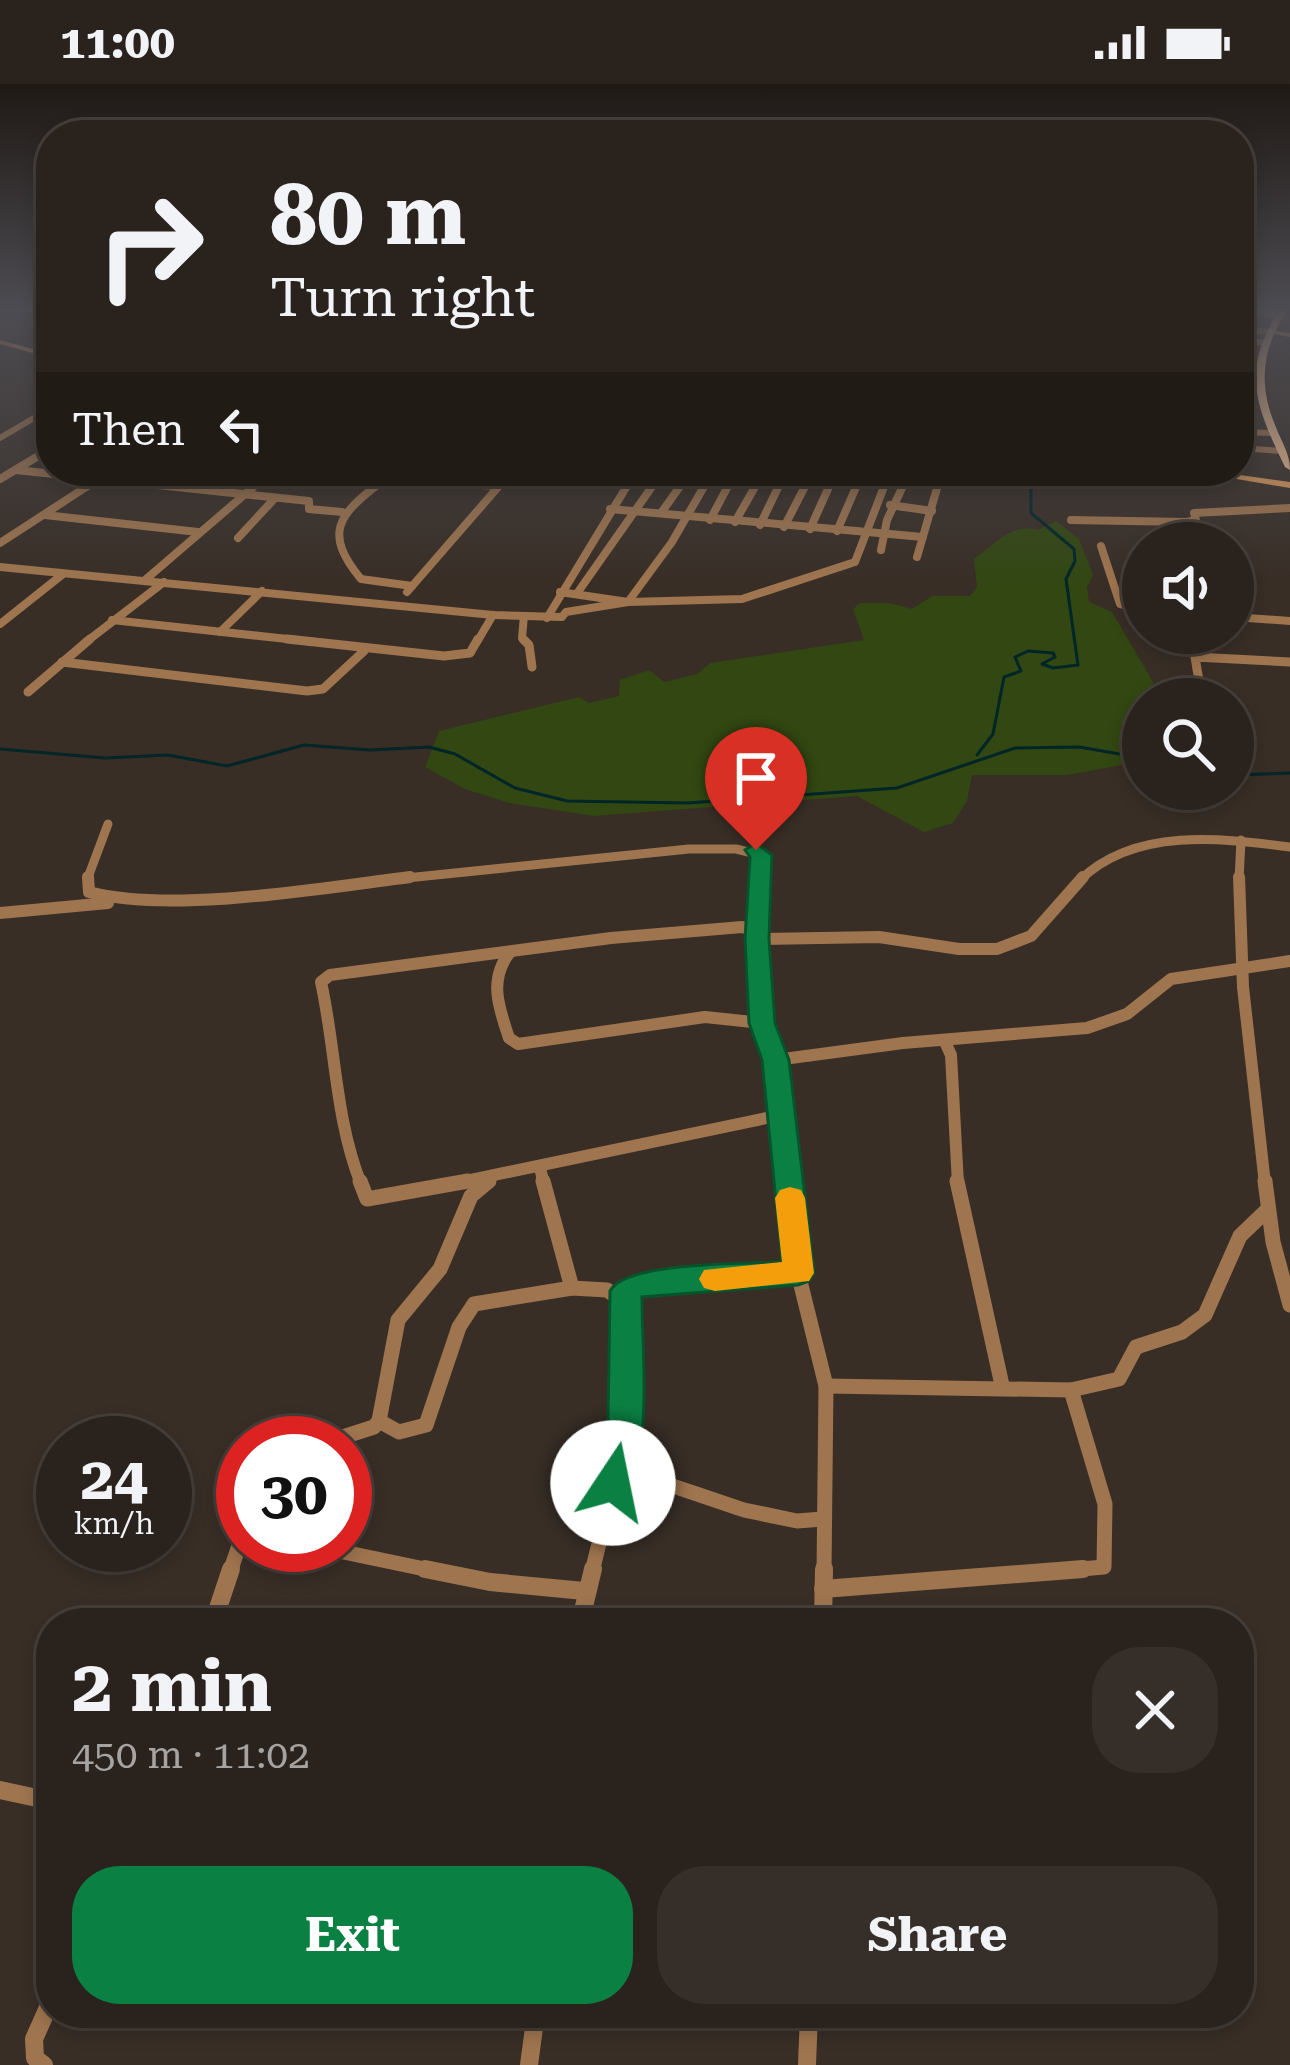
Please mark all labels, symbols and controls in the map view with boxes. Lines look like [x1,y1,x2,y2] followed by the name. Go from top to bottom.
[60,16,175,69] text: 11:00
[270,166,466,264] text: 80 m
[72,168,228,324] icon: right
[270,266,535,329] text: Turn right
[209,396,275,462] icon: left
[72,403,185,456] text: Then
[1122,522,1254,810] map controls
[1122,522,1254,654] button: sound
[1122,678,1254,810] button: search
[705,727,807,850] pin
[723,745,789,811] icon: arrive
[216,1416,372,1572] speed limit sign: 30
[550,1420,676,1546] position arrow
[80,1443,148,1514] text: 24
[74,1506,154,1541] text: km/h
[72,1644,272,1729] text: 2 min
[1092,1647,1218,1773] button: close
[72,1732,310,1778] text: 450 m · 11:02
[72,1866,633,2004] button: Exit
[657,1866,1218,2004] button: Share

